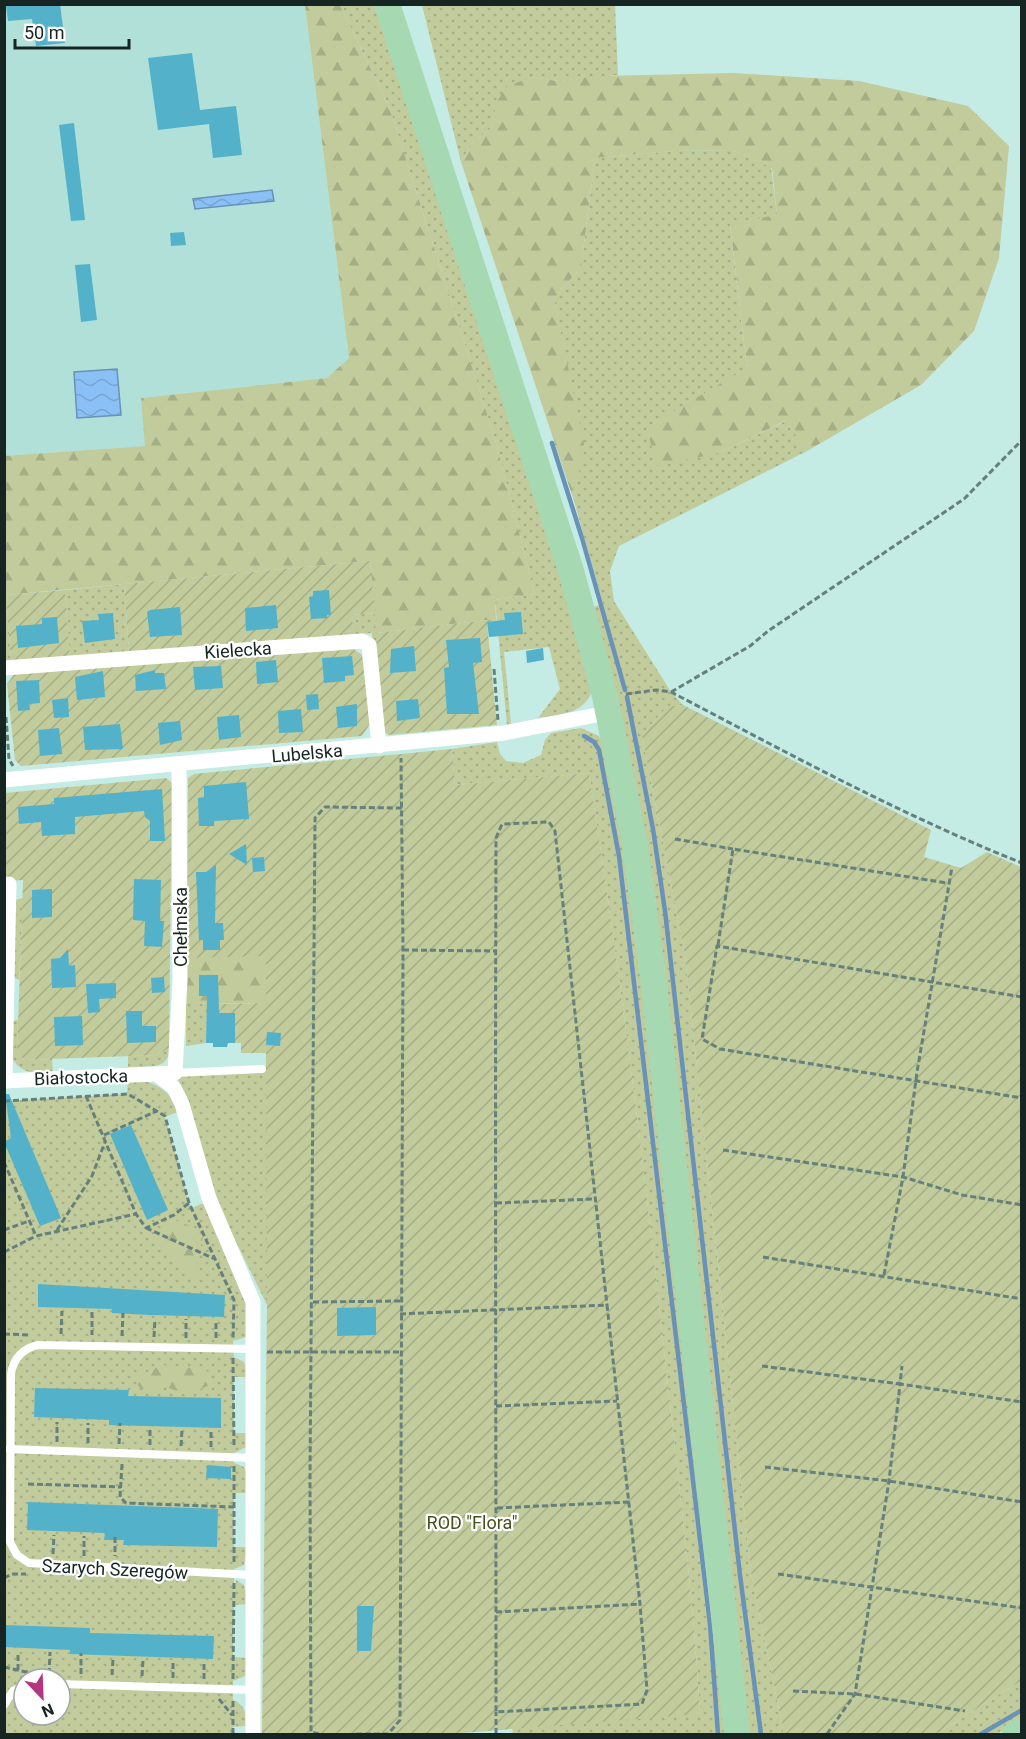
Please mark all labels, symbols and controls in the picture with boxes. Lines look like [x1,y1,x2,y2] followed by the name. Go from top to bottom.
[15,12,129,50] scale bar
[24,22,64,43] text: 50 m
[204,637,272,663] street label: Kielecka
[270,739,344,767] street label: Lubelska
[170,887,191,967] street label: Chełmska
[34,1065,128,1089] street label: Białostocka
[427,1512,517,1533] park label: ROD "Flora"
[41,1555,189,1583] street label: Szarych Szeregów
[12,1667,72,1727] north arrow
[39,1699,57,1721] text: N

